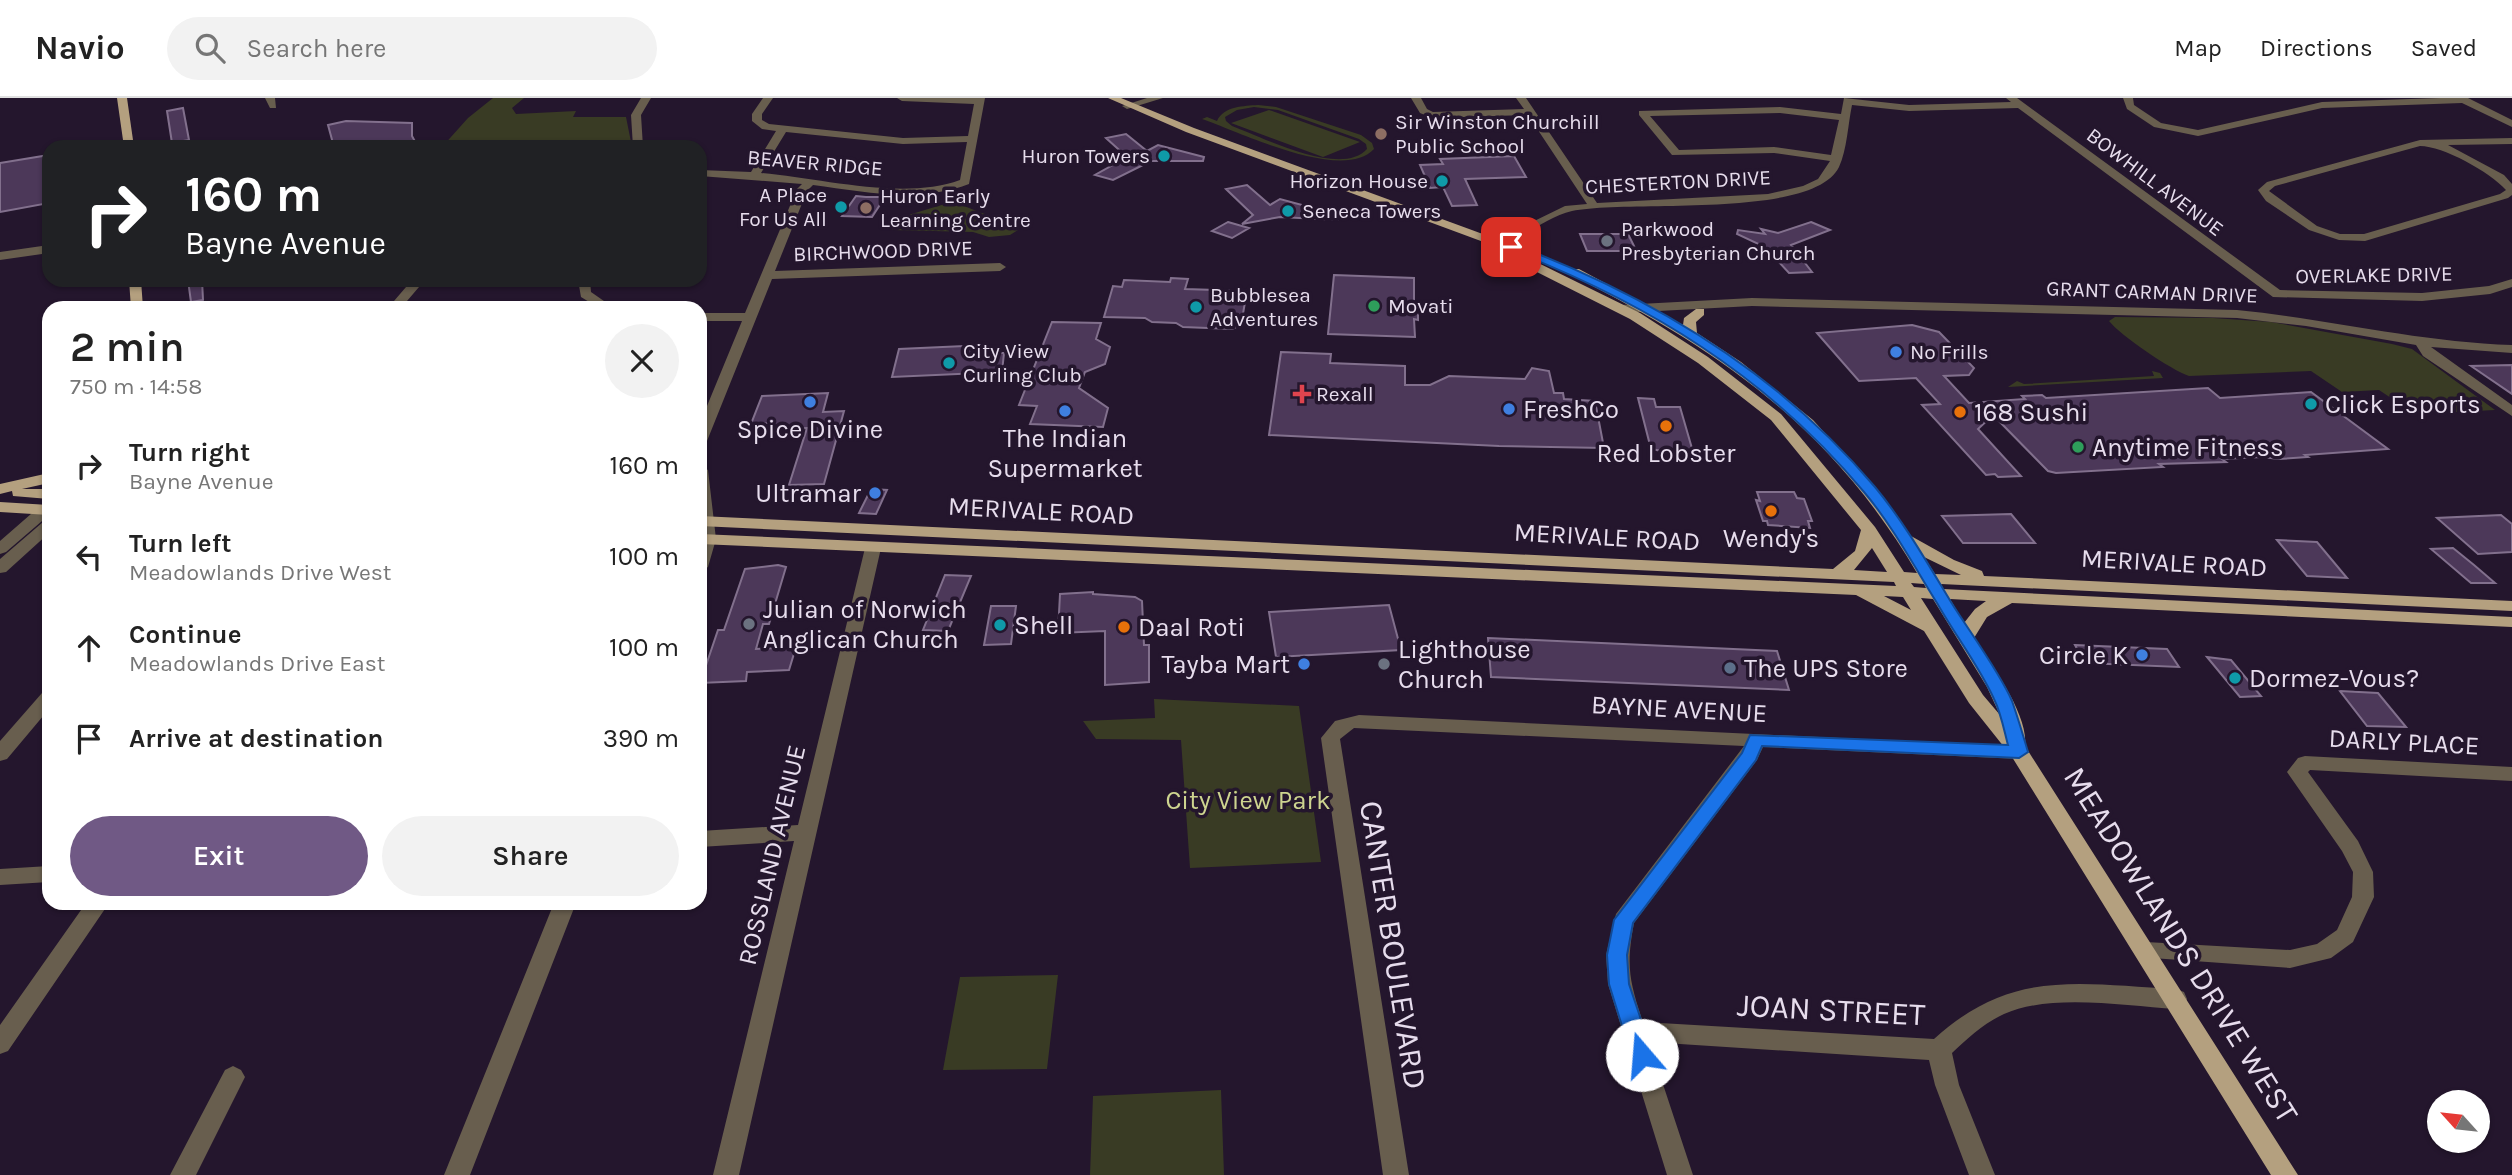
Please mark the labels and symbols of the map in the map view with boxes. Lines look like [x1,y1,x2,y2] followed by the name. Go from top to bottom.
[1395,110,1600,158] place label: Sir Winston Churchill Public School
[2082,123,2228,241] street label: BOWHILL AVENUE
[1373,126,1389,142] marker: Sir Winston Churchill Public School
[1022,144,1150,168] place label: Huron Towers
[746,145,884,181] street label: BEAVER RIDGE
[1156,148,1172,164] marker: Huron Towers
[1584,165,1772,199] street label: CHESTERTON DRIVE
[1289,169,1428,193] place label: Horizon House
[1434,173,1450,189] marker: Horizon House
[739,183,827,231] place label: A Place For Us All
[880,184,1031,232] place label: Huron Early Learning Centre
[833,199,849,215] marker: A Place For Us All
[1302,199,1441,223] place label: Seneca Towers
[858,200,874,216] marker: Huron Early Learning Centre
[1280,203,1296,219] marker: Seneca Towers
[1481,217,1541,277] pin
[1621,217,1815,265] place label: Parkwood Presbyterian Church
[1599,233,1615,249] marker: Parkwood Presbyterian Church
[793,236,973,266] street label: BIRCHWOOD DRIVE
[2295,262,2453,288] street label: OVERLAKE DRIVE
[2046,276,2258,308] street label: GRANT CARMAN DRIVE
[1210,283,1319,331] place label: Bubblesea Adventures
[1388,294,1454,318] place label: Movati
[1366,298,1382,314] marker: Movati
[1188,299,1204,315] marker: Bubblesea Adventures
[963,339,1082,387] place label: City View Curling Club
[1910,340,1988,364] place label: No Frills
[1888,344,1904,360] marker: No Frills
[941,355,957,371] marker: City View Curling Club
[1316,382,1374,406] place label: Rexall
[1294,386,1310,402] marker: Rexall
[2325,389,2481,420] place label: Click Esports
[802,394,818,410] marker: Spice Divine
[1523,394,1619,425] place label: FreshCo
[2303,396,2319,412] marker: Click Esports
[1974,397,2088,428] place label: 168 Sushi
[1501,401,1517,417] marker: FreshCo
[1057,403,1073,419] marker: The Indian Supermarket
[1952,404,1968,420] marker: 168 Sushi
[737,414,883,445] place label: Spice Divine
[1658,418,1674,434] marker: Red Lobster
[987,423,1143,484] place label: The Indian Supermarket
[2092,432,2284,463] place label: Anytime Fitness
[1597,438,1736,469] place label: Red Lobster
[2070,439,2086,455] marker: Anytime Fitness
[755,478,862,509] place label: Ultramar
[867,485,883,501] marker: Ultramar
[947,491,1135,531] street label: MERIVALE ROAD
[1763,503,1779,519] marker: Wendy's
[1513,517,1701,557] street label: MERIVALE ROAD
[1723,523,1819,554] place label: Wendy's
[2080,543,2268,583] street label: MERIVALE ROAD
[763,594,967,655] place label: Julian of Norwich Anglican Church
[1014,610,1073,641] place label: Shell
[1138,612,1245,643] place label: Daal Roti
[741,616,757,632] marker: Julian of Norwich Anglican Church
[992,617,1008,633] marker: Shell
[1116,619,1132,635] marker: Daal Roti
[1398,634,1531,695] place label: Lighthouse Church
[2039,640,2128,671] place label: Circle K
[2134,647,2150,663] marker: Circle K
[1161,649,1290,680] place label: Tayba Mart
[1744,653,1908,684] place label: The UPS Store
[1296,656,1312,672] marker: Tayba Mart
[1376,656,1392,672] marker: Lighthouse Church
[1722,660,1738,676] marker: The UPS Store
[2249,663,2419,694] place label: Dormez-Vous?
[2227,670,2243,686] marker: Dormez-Vous?
[1590,689,1768,729] street label: BAYNE AVENUE
[2328,723,2480,761] street label: DARLY PLACE
[732,742,812,968] street label: ROSSLAND AVENUE
[2056,760,2306,1130] street label: MEADOWLANDS DRIVE WEST
[1165,785,1331,816] park label: City View Park
[1352,798,1434,1092] street label: CANTER BOULEVARD
[1736,987,1926,1033] street label: JOAN STREET
[1605,1018,1679,1092] position arrow
[2427,1090,2490,1153] north arrow

